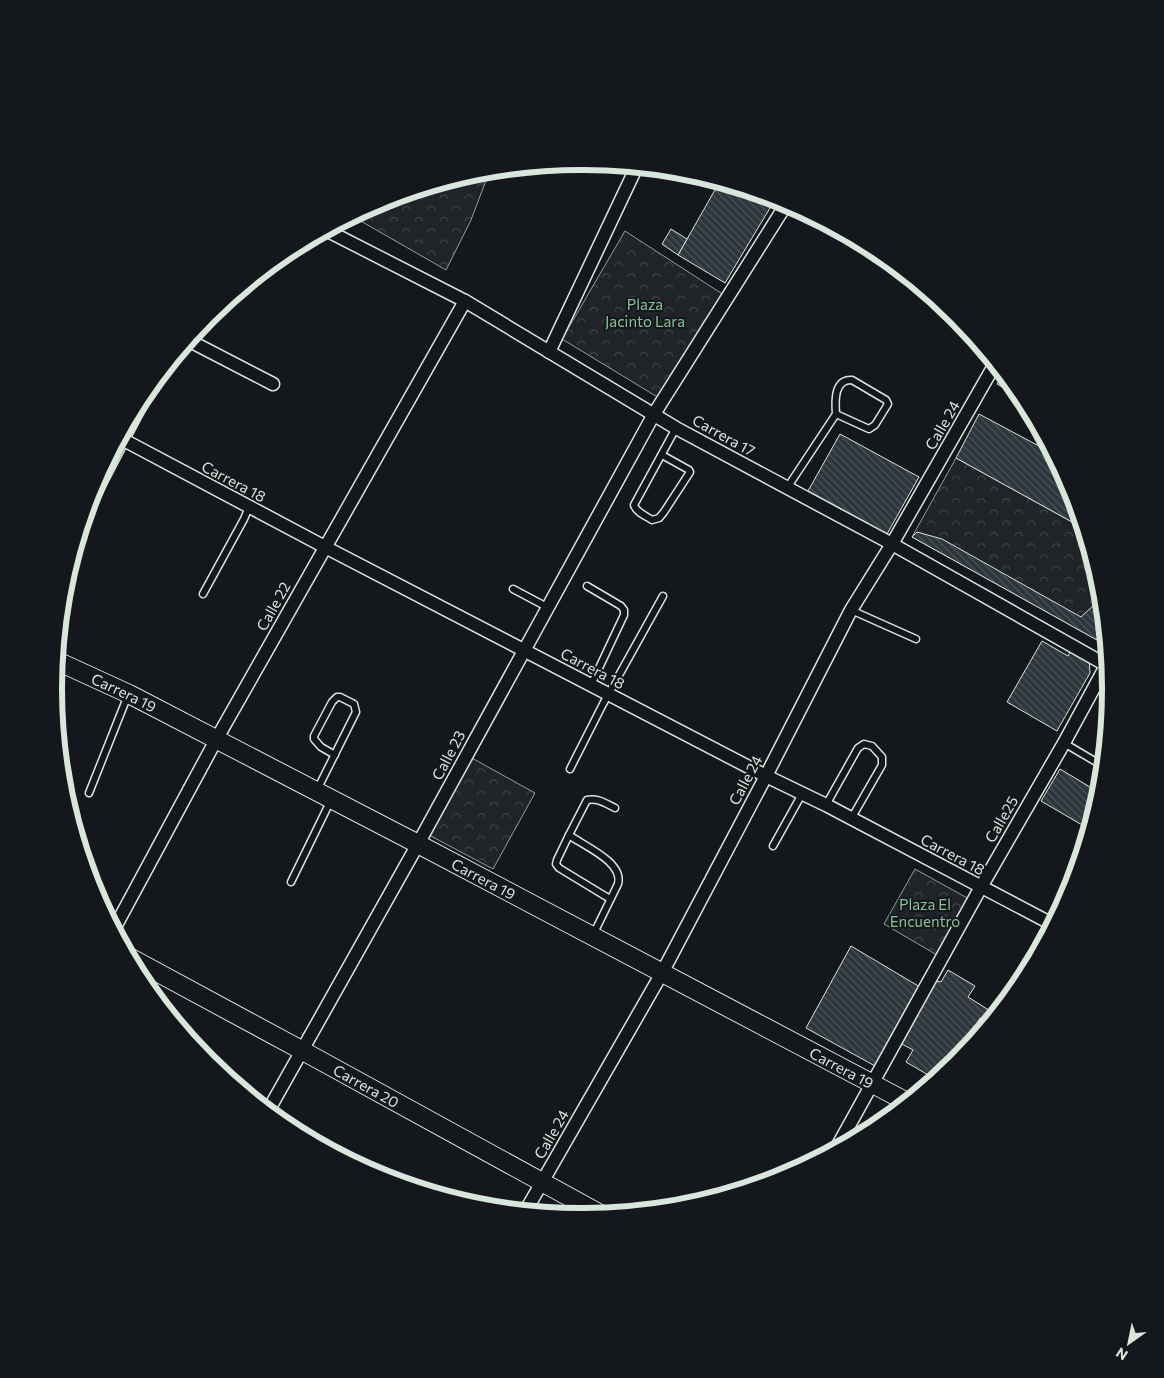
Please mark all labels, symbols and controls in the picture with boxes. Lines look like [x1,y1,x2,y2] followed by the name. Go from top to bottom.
[605,295,685,330] park label: Plaza Jacinto Lara
[921,397,963,453] street label: Calle 24
[690,410,758,460] street label: Carrera 17
[199,457,269,505] street label: Carrera 18
[252,578,294,634] street label: Calle 22
[558,644,628,692] street label: Carrera 18
[89,669,160,716] street label: Carrera 19
[428,727,468,783] street label: Calle 23
[724,752,766,808] street label: Calle 24
[981,793,1021,845] street label: Calle25
[918,830,988,878] street label: Carrera 18
[449,854,519,903] street label: Carrera 19
[890,895,960,930] park label: Plaza El Encuentro
[807,1043,877,1092] street label: Carrera 19
[330,1060,402,1111] street label: Carrera 20
[530,1106,572,1162] street label: Calle 24
[1104,1318,1154,1368] north arrow
[1113,1344,1131,1364] text: N

